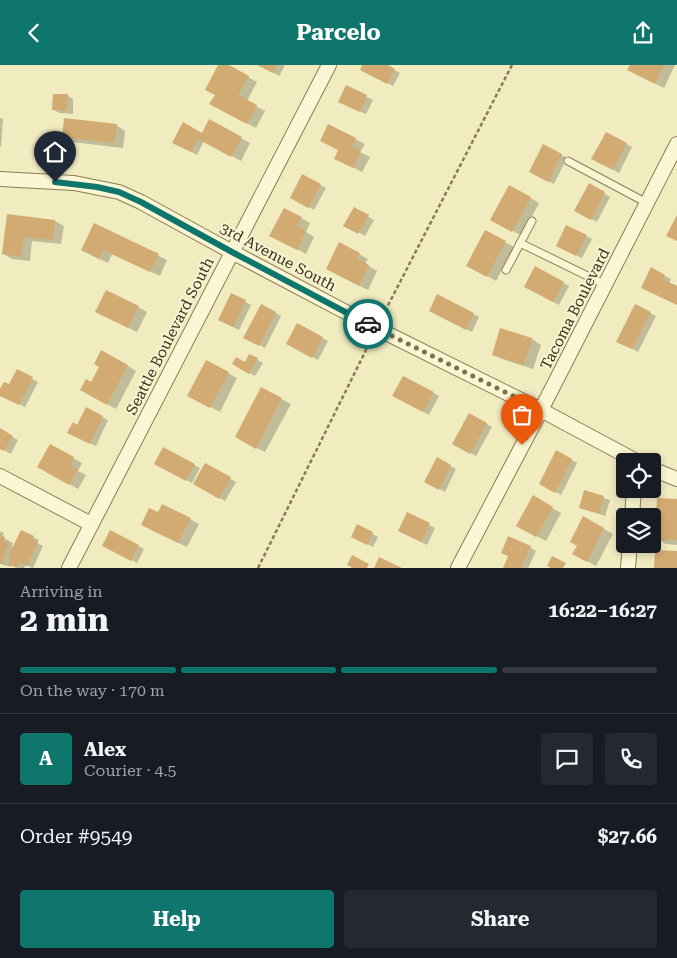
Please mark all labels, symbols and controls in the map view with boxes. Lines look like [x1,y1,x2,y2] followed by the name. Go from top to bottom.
[20,19,48,47] icon: back
[629,19,657,47] icon: share
[296,20,381,45] text: Parcelo
[34,131,76,182] pin
[41,138,69,166] icon: home
[217,219,339,295] street label: 3rd Avenue South
[537,245,614,373] street label: Tacoma Boulevard
[122,254,218,418] street label: Seattle Boulevard South
[343,299,393,349] courier
[354,310,382,338] icon: car
[501,394,543,445] pin
[508,401,536,429] icon: bag
[616,453,661,553] map controls
[616,453,661,498] button: locate
[616,508,661,553] button: layers
[20,582,103,601] text: Arriving in
[548,599,657,622] text: 16:22–16:27
[20,601,109,639] text: 2 min
[20,681,165,700] text: On the way · 170 m
[541,733,593,785] button: chat
[605,733,657,785] button: phone
[84,738,126,761] text: Alex
[39,747,53,770] text: A
[84,761,177,780] text: Courier · 4.5
[20,825,132,848] text: Order #9549
[598,825,657,848] text: $27.66
[20,890,334,948] button: Help
[344,890,657,948] button: Share

